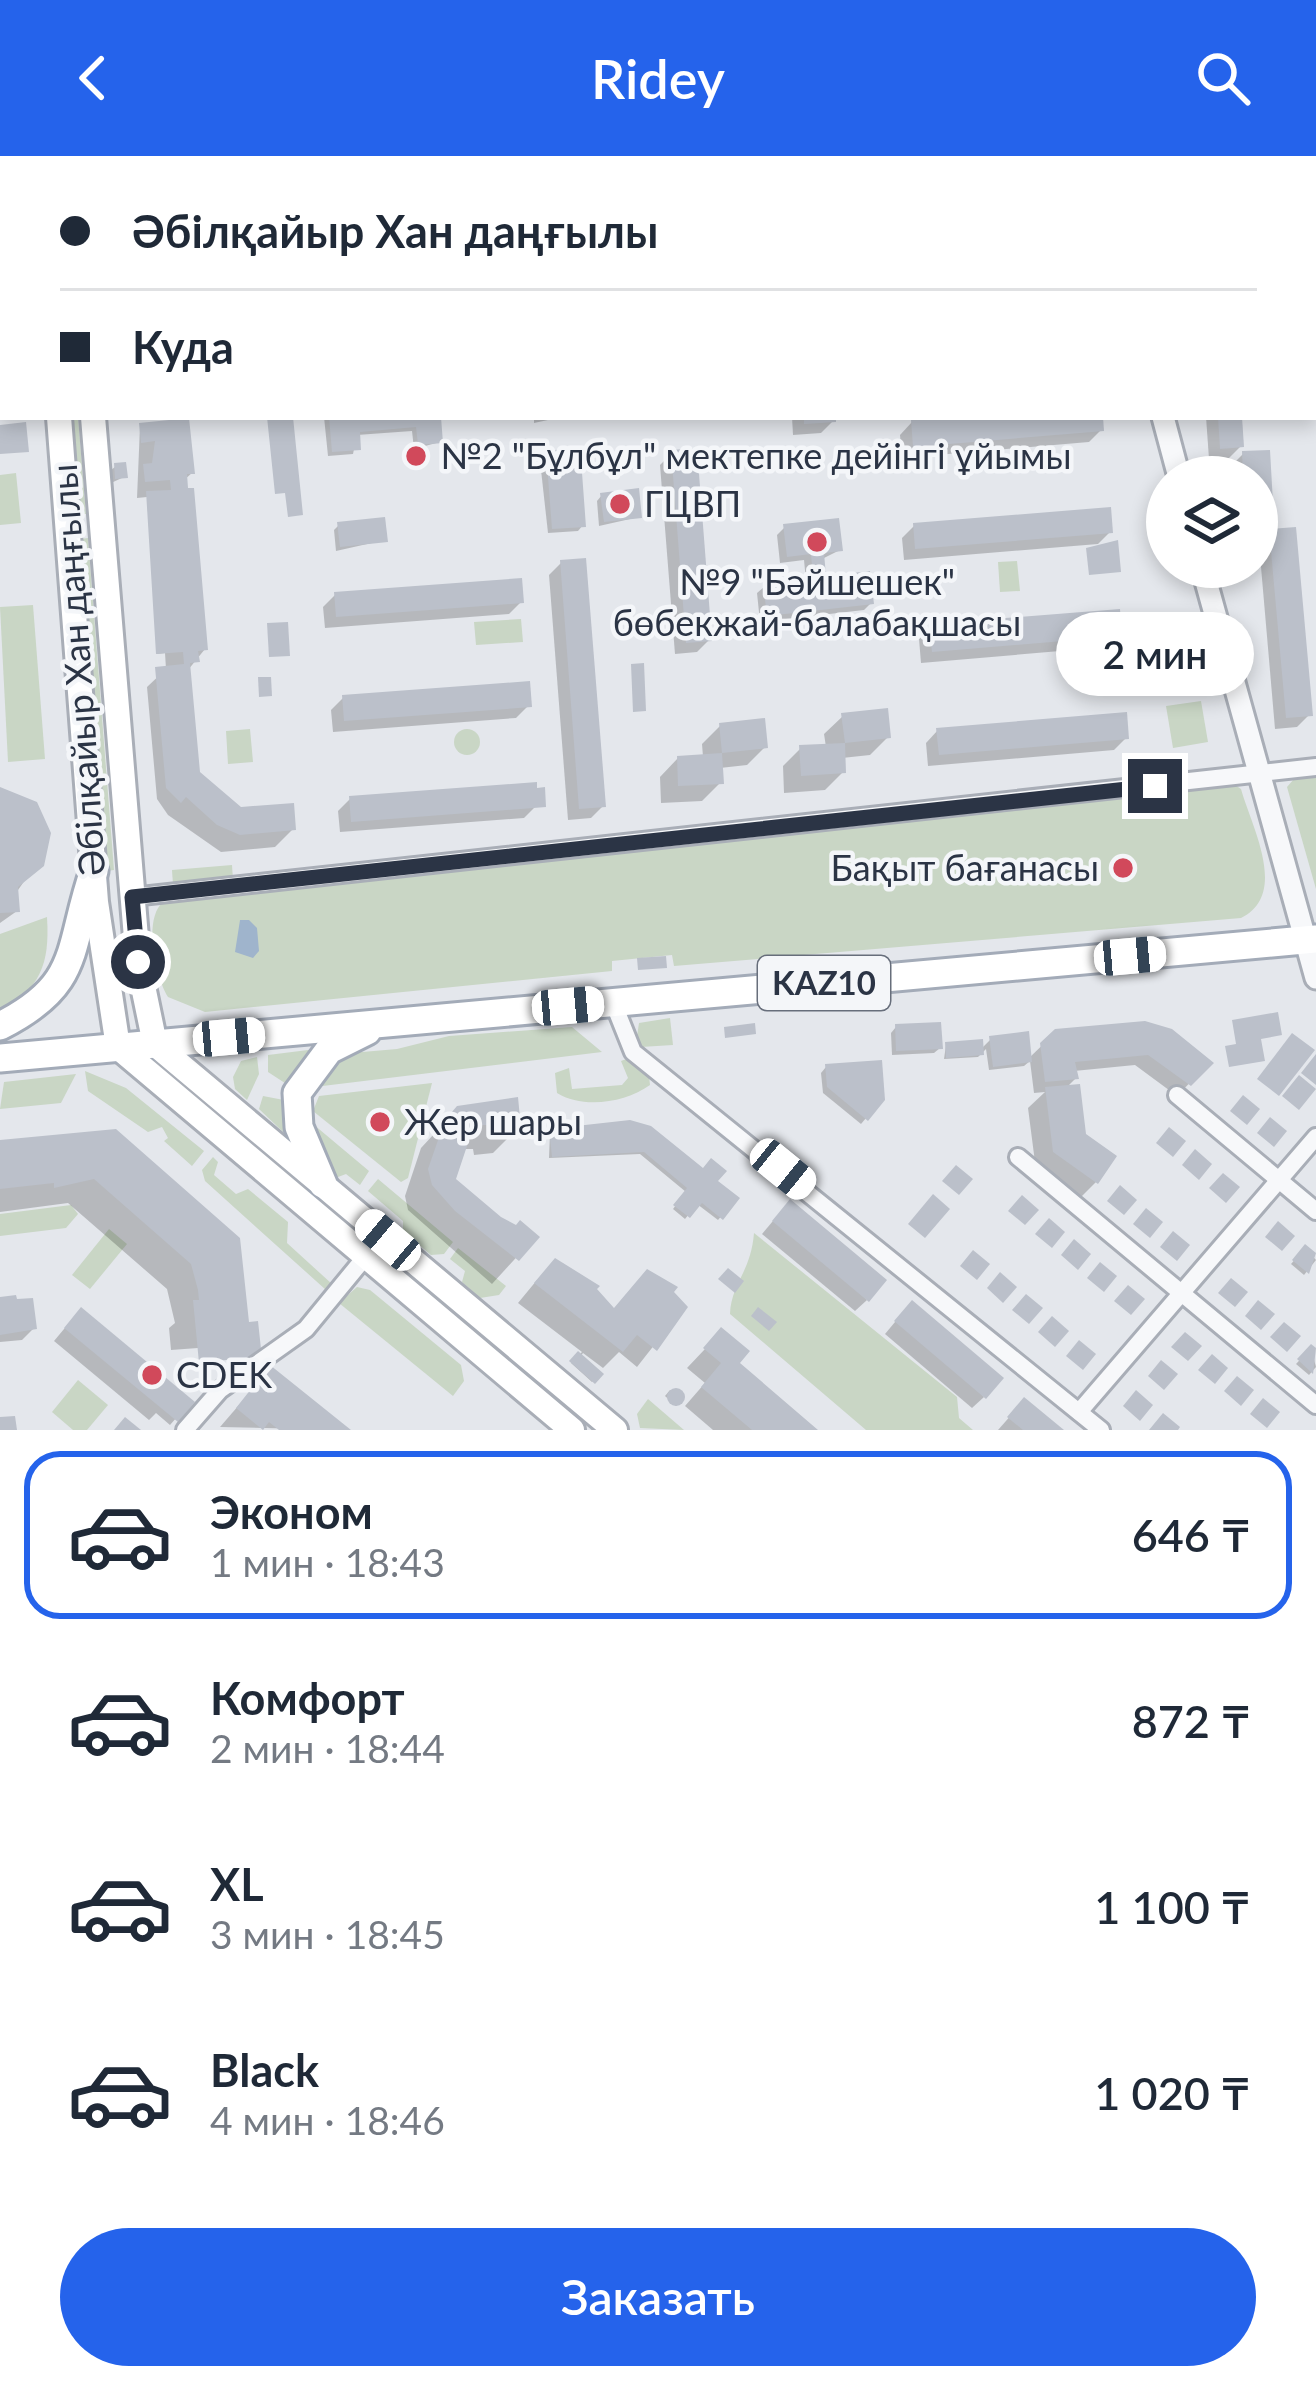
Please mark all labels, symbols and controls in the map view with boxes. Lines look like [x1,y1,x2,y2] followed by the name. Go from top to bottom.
[60,45,126,111] icon: back
[1190,45,1256,111] icon: search
[591,46,725,111] text: Ridey
[132,204,658,258] text: Әбілқайыр Хан даңғылы
[132,320,234,374] text: Куда
[440,433,1072,477] place label: №2 "Бұлбұл" мектепке дейінгі ұйымы
[403,443,429,469] marker: №2 "Бұлбұл" мектепке дейінгі ұйымы
[1146,456,1278,588] map controls
[1146,456,1278,588] button: layers
[41,463,113,878] street label: Әбілқайыр Хан даңғылы
[644,481,741,525] place label: ГЦВП
[607,491,633,517] marker: ГЦВП
[804,529,830,555] marker: №9 "Бәйшешек" бөбекжай-балабақшасы
[613,559,1021,644] place label: №9 "Бәйшешек" бөбекжай-балабақшасы
[1056,612,1254,696] callout: 2 мин
[1103,631,1207,677] text: 2 мин
[1128,759,1182,813] route end
[831,845,1099,889] place label: Бақыт бағанасы
[1110,855,1136,881] marker: Бақыт бағанасы
[111,935,165,989] route start
[1093,935,1167,977] car
[758,956,890,1010] road number: KAZ10
[531,985,605,1027] car
[192,1016,266,1058] car
[404,1099,582,1143] place label: Жер шары
[367,1109,393,1135] marker: Жер шары
[744,1132,822,1206] car
[349,1203,427,1277] car
[176,1352,272,1396] place label: CDEK
[139,1362,165,1388] marker: CDEK
[66,1481,174,1589] icon: car
[210,1485,373,1539] text: Эконом
[1132,1508,1250,1562] text: 646 ₸
[210,1539,445,1585] text: 1 мин · 18:43
[66,1667,174,1775] icon: car
[210,1671,405,1725] text: Комфорт
[1132,1694,1250,1748] text: 872 ₸
[210,1725,445,1771] text: 2 мин · 18:44
[66,1853,174,1961] icon: car
[210,1857,264,1911] text: XL
[1094,1880,1250,1934] text: 1 100 ₸
[210,1911,445,1957] text: 3 мин · 18:45
[66,2039,174,2147] icon: car
[210,2043,319,2097] text: Black
[1094,2066,1250,2120] text: 1 020 ₸
[210,2097,445,2143] text: 4 мин · 18:46
[60,2228,1256,2366] button: Заказать

